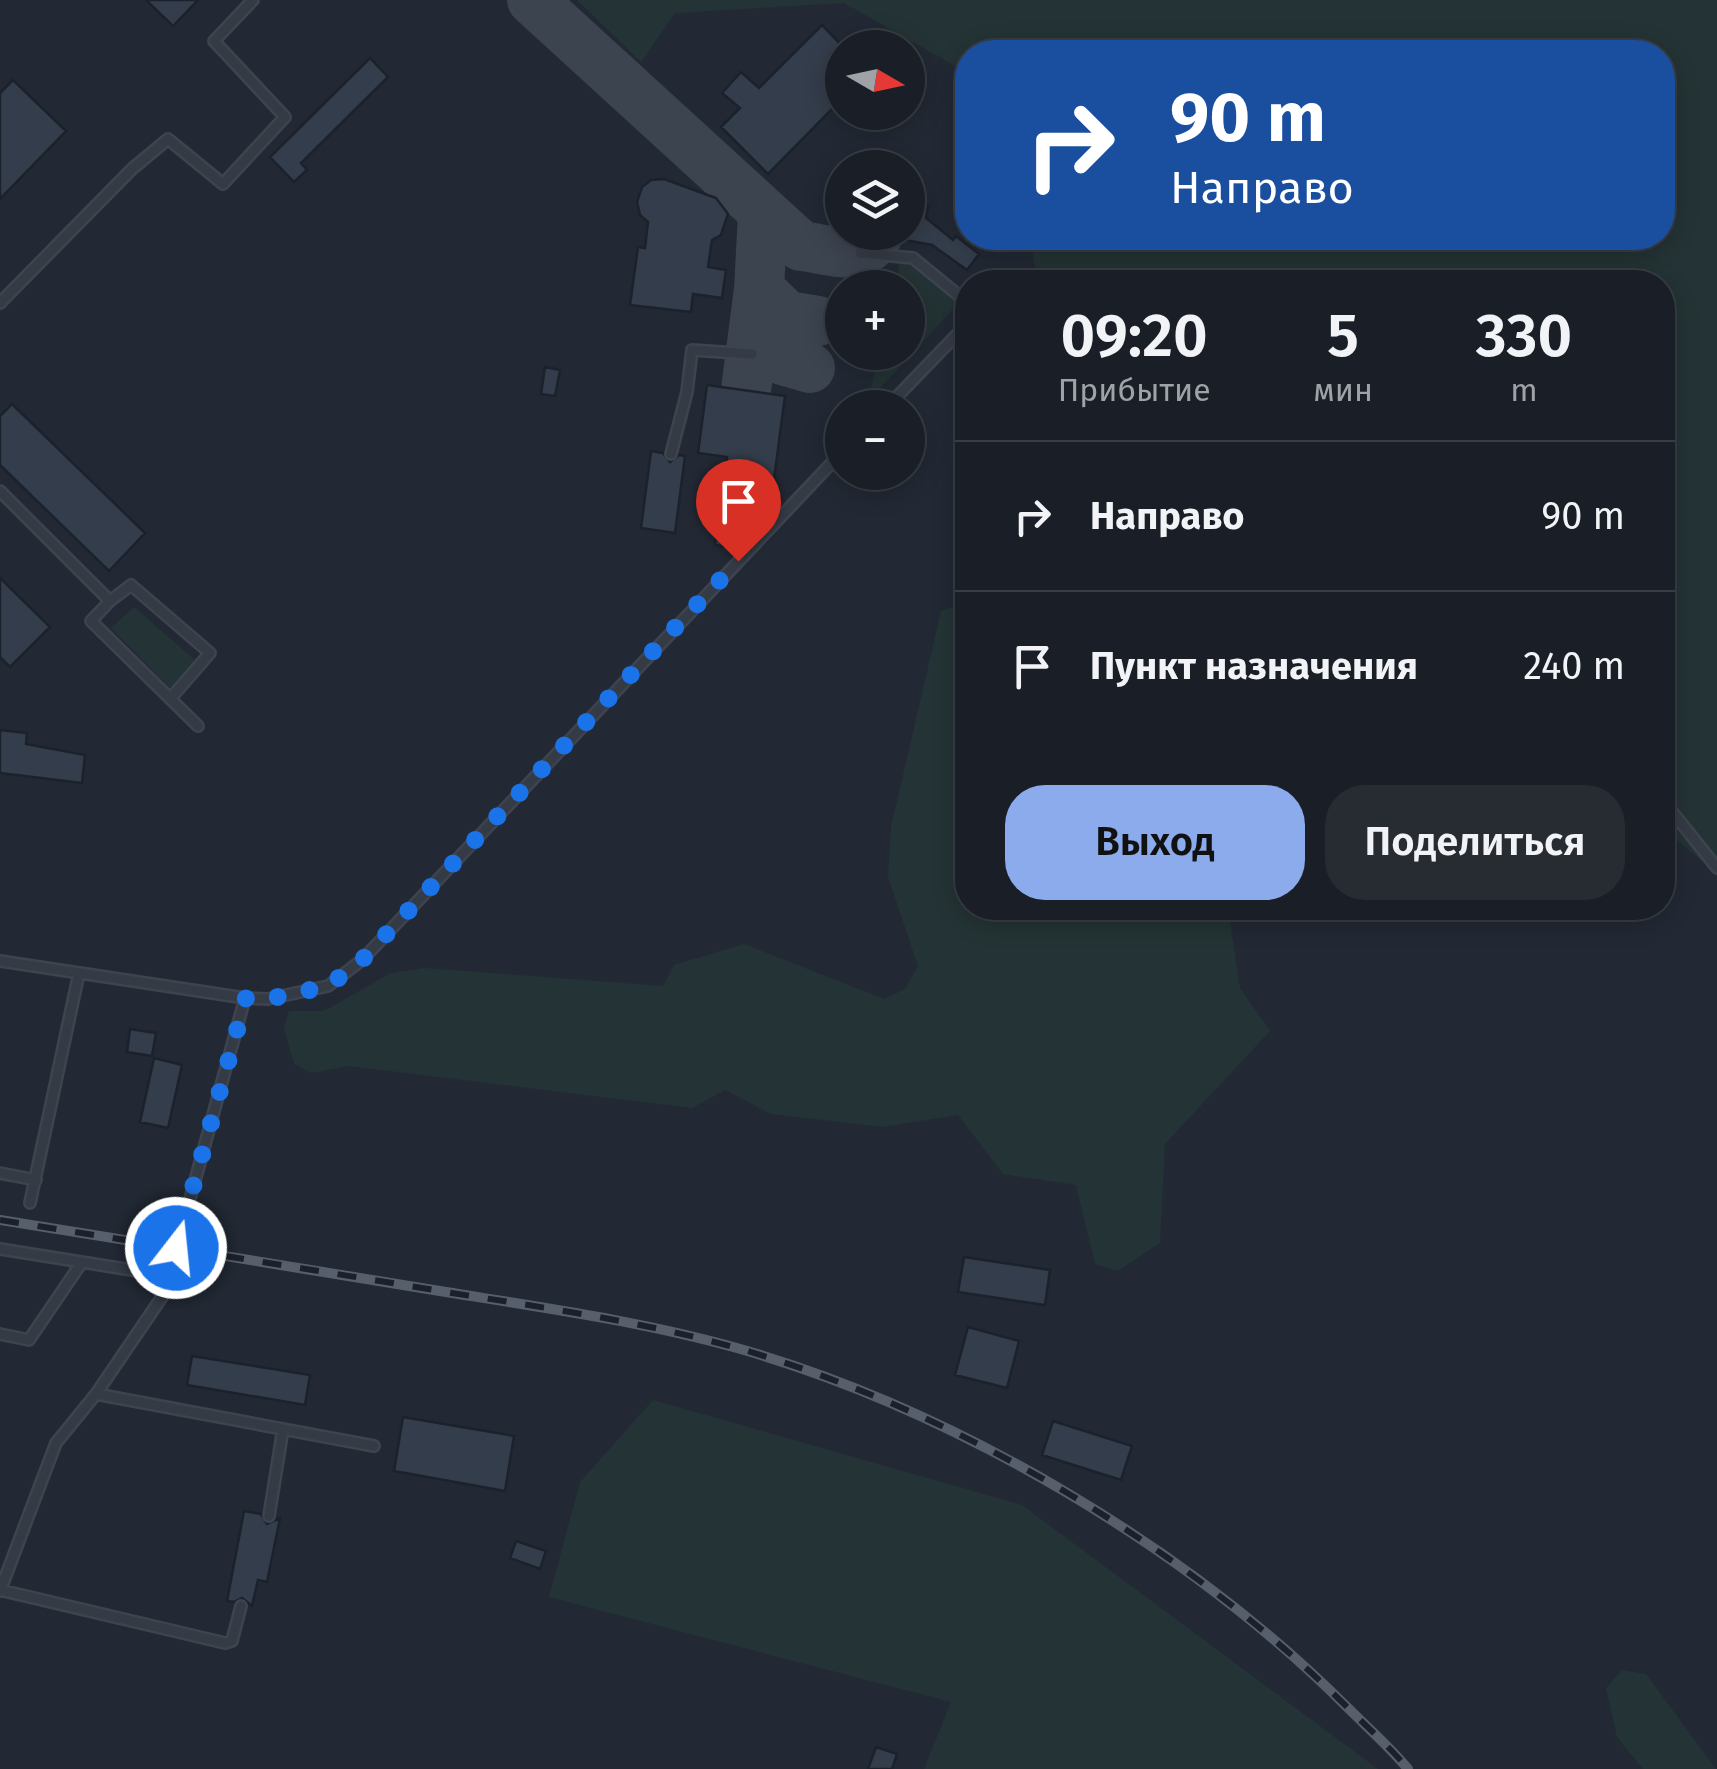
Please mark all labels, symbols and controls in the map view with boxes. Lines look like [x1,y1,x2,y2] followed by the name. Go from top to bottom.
[825,30,925,130] north arrow
[825,30,925,490] map controls
[1170,76,1326,160] text: 90 m
[1005,80,1135,210] icon: right
[825,150,925,250] button: layers
[1170,161,1354,215] text: Направо
[825,270,925,370] button: +
[1061,300,1208,372] text: 09:20
[1327,300,1359,372] text: 5
[1476,300,1572,372] text: 330
[1058,371,1211,409] text: Прибытие
[1313,371,1373,409] text: мин
[1510,371,1538,409] text: m
[825,390,925,490] button: −
[696,459,781,562] pin
[711,474,766,529] icon: arrive
[1005,489,1060,544] icon: right
[1090,493,1244,539] text: Направо
[1541,493,1625,539] text: 90 m
[1005,639,1060,694] icon: arrive
[1090,643,1418,689] text: Пункт назначения
[1523,643,1625,689] text: 240 m
[1005,785,1305,900] button: Выход
[1325,785,1625,900] button: Поделиться
[124,1196,228,1300] position arrow

